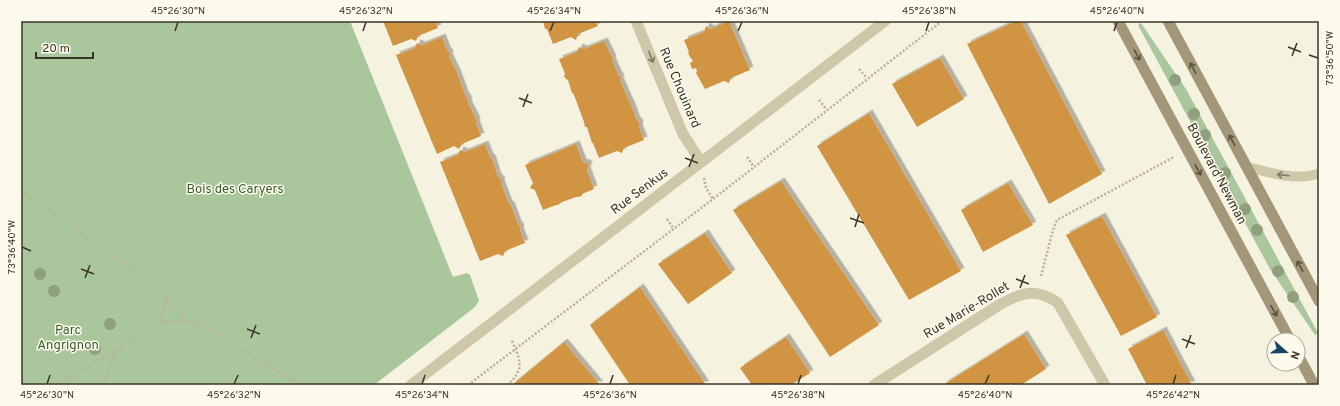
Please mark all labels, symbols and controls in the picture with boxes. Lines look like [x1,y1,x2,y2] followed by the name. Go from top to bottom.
[151,5,205,18] text: 45°26'30"N
[339,5,393,18] text: 45°26'32"N
[527,5,581,18] text: 45°26'34"N
[715,5,769,18] text: 45°26'36"N
[902,5,956,18] text: 45°26'38"N
[1090,5,1144,18] text: 45°26'40"N
[1324,31,1337,85] text: 73°36'50"W
[36,34,93,60] scale bar
[42,41,70,57] text: 20 m
[655,45,703,131] street label: Rue Chouinard
[1133,49,1141,61] one-way arrow
[648,51,655,63] one-way arrow
[1189,62,1197,74] one-way arrow
[1182,121,1250,227] street label: Boulevard Newman
[1228,134,1235,146] one-way arrow
[1195,164,1203,176] one-way arrow
[608,165,672,219] street label: Rue Senkus
[1277,171,1290,178] one-way arrow
[186,182,284,198] park label: Bois des Caryers
[6,220,19,274] text: 73°36'40"W
[1296,261,1304,273] one-way arrow
[921,279,1013,343] street label: Rue Marie-Rollet
[1271,305,1279,317] one-way arrow
[37,323,99,354] park label: Parc Angrignon
[1266,332,1306,372] north arrow
[1287,349,1302,361] text: N
[20,389,74,402] text: 45°26'30"N
[207,389,261,402] text: 45°26'32"N
[395,389,449,402] text: 45°26'34"N
[583,389,637,402] text: 45°26'36"N
[771,389,825,402] text: 45°26'38"N
[958,389,1012,402] text: 45°26'40"N
[1146,389,1200,402] text: 45°26'42"N

